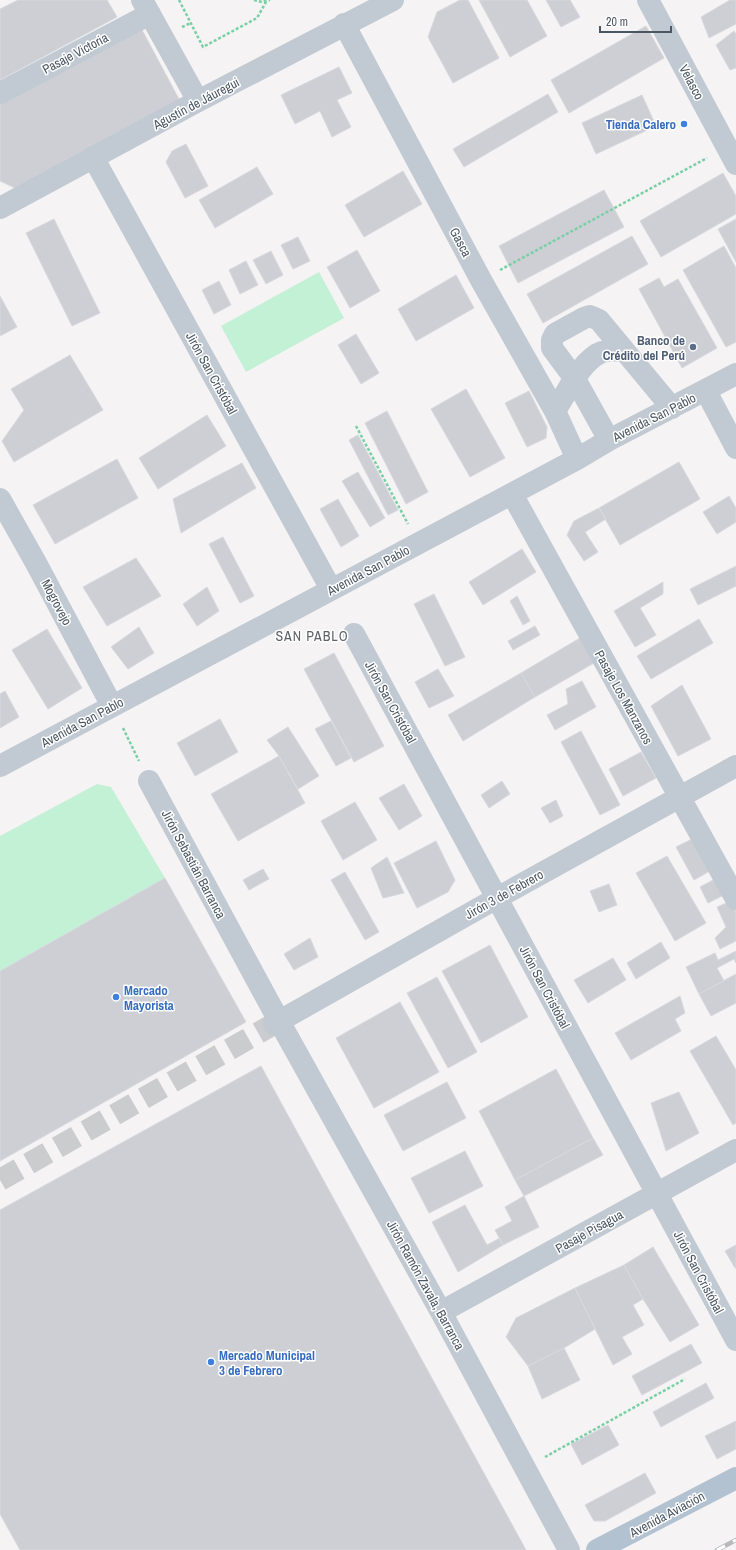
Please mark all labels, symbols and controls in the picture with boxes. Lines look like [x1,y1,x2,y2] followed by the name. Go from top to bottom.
[600,8,671,34] scale bar
[606,14,628,30] text: 20 m
[39,29,111,78] street label: Pasaje Victoria
[675,62,708,103] street label: Velasco
[149,74,242,134] street label: Agustín de Jáuregui
[606,116,676,133] place label: Tienda Calero
[679,119,689,129] marker: Tienda Calero
[446,225,475,260] street label: Gasca
[182,329,241,417] street label: Jirón San Cristóbal
[603,332,685,364] place label: Banco de Crédito del Perú
[688,342,698,352] marker: Banco de Crédito del Perú
[609,389,699,446] street label: Avenida San Pablo
[323,542,413,600] street label: Avenida San Pablo
[37,576,76,628] street label: Mogrovejo
[275,627,349,645] district label: SAN PABLO
[591,647,656,747] street label: Pasaje Los Manzanos
[361,658,420,746] street label: Jirón San Cristóbal
[37,694,127,752] street label: Avenida San Pablo
[158,807,229,922] street label: Jirón Sebastián Barranca
[462,866,547,923] street label: Jirón 3 de Febrero
[516,943,573,1032] street label: Jirón San Cristóbal
[124,982,174,1014] place label: Mercado Mayorista
[111,992,121,1002] marker: Mercado Mayorista
[552,1206,626,1257] street label: Pasaje Pisagua
[383,1218,468,1353] street label: Jirón Ramón Zavala, Barranca
[670,1228,727,1317] street label: Jirón San Cristóbal
[219,1347,315,1379] place label: Mercado Municipal 3 de Febrero
[206,1357,216,1367] marker: Mercado Municipal 3 de Febrero
[626,1488,708,1542] street label: Avenida Aviación

